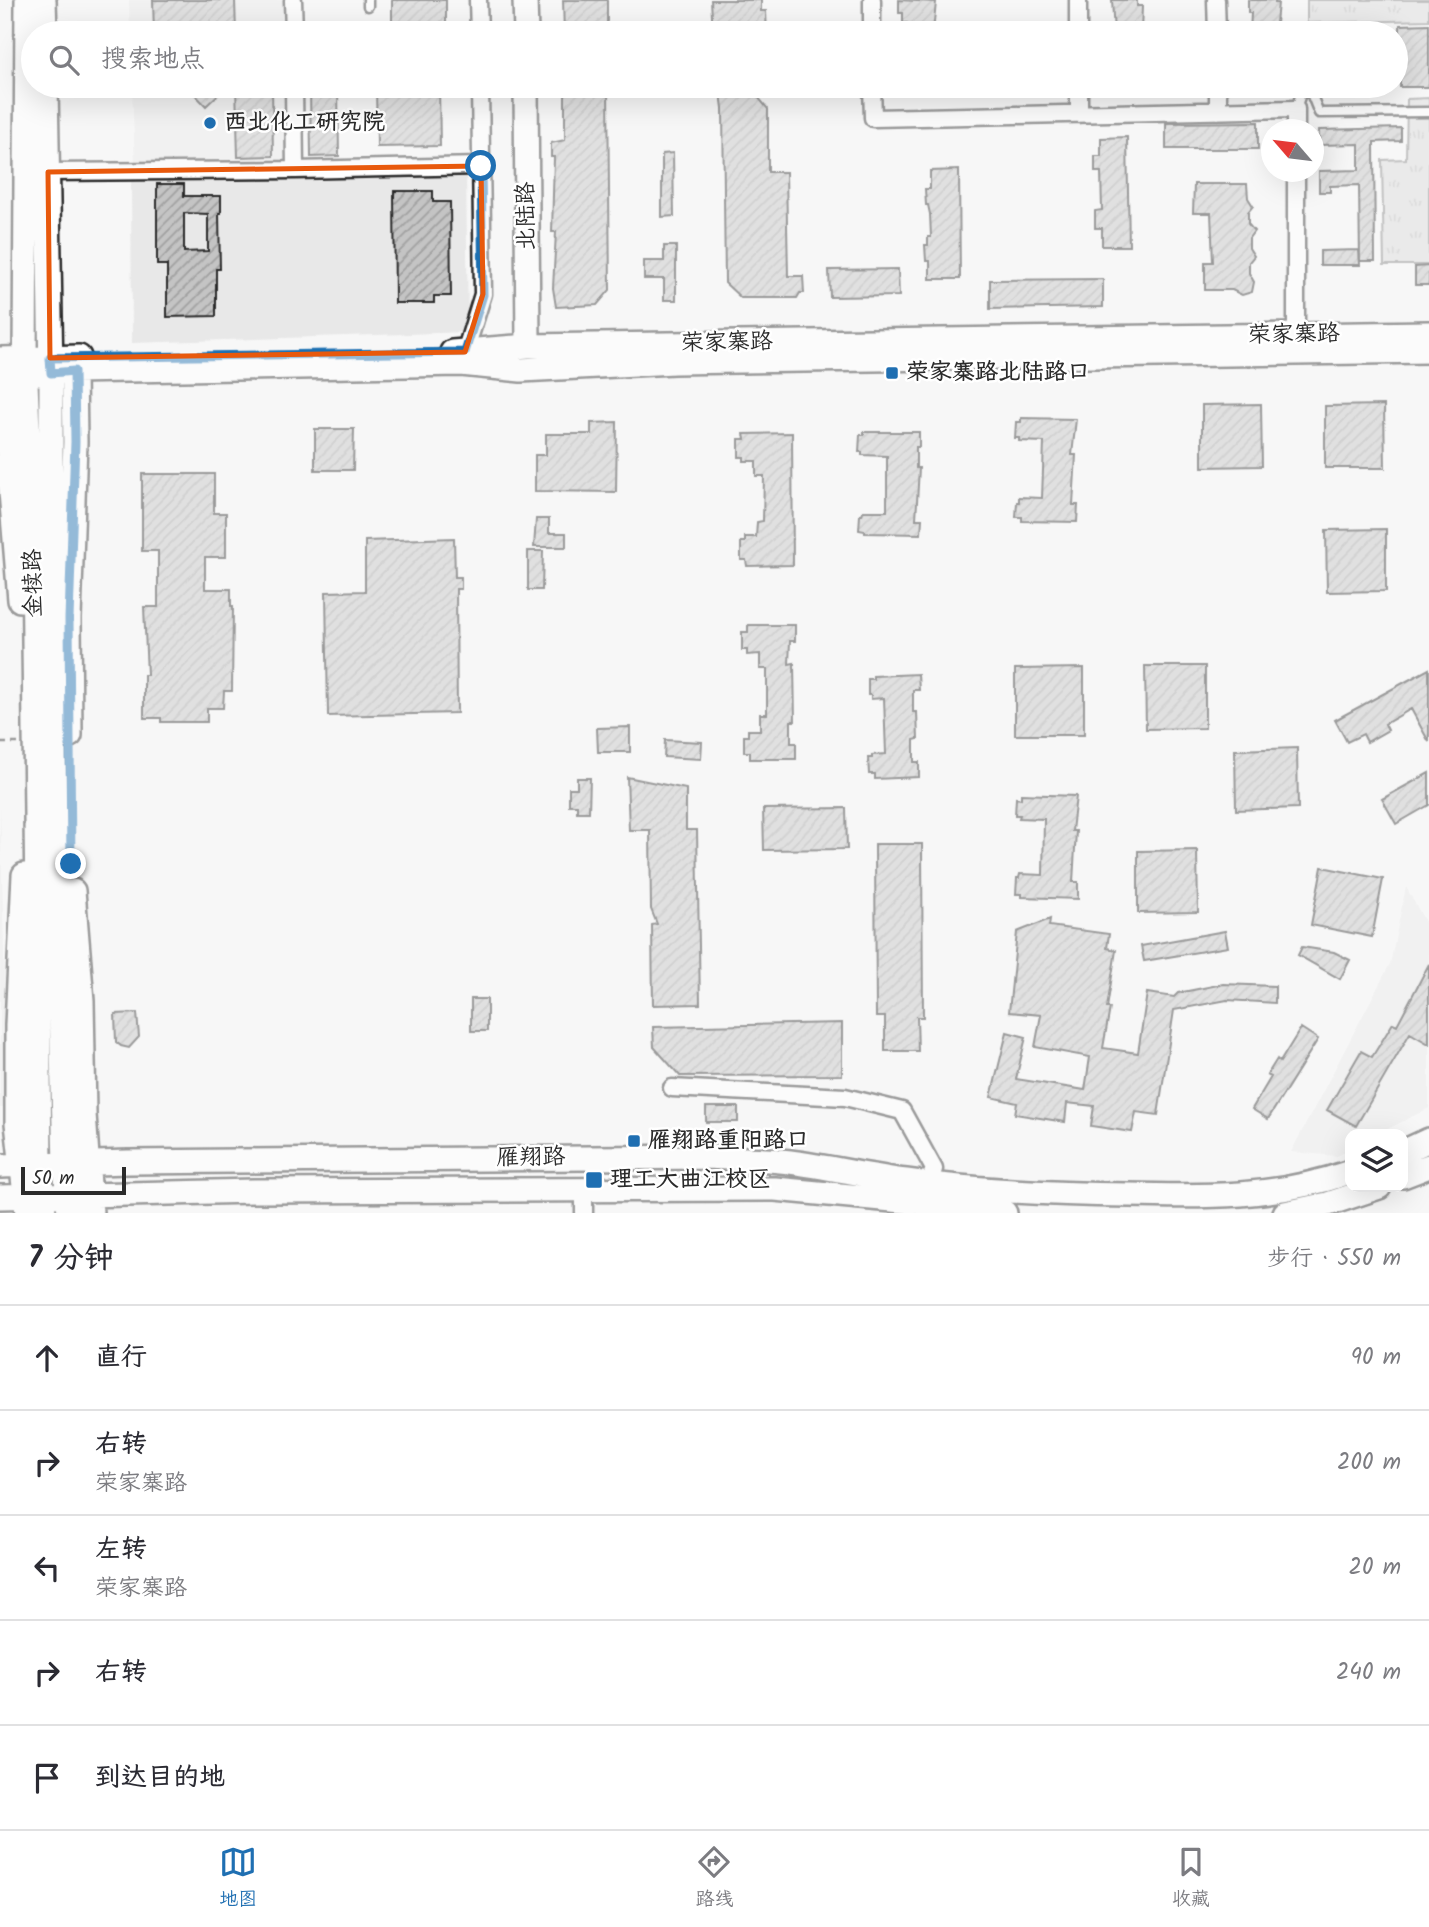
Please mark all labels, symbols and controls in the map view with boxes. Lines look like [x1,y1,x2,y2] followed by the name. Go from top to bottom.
[21,21,1408,98] search box
[101,39,205,81] text: 搜索地点
[45,41,83,79] icon: search
[224,105,385,141] place label: 西北化工研究院
[202,115,218,131] marker: 西北化工研究院
[1261,119,1324,182] north arrow
[465,150,496,181] route start
[508,181,546,251] street label: 北陆路
[1248,316,1340,354] street label: 荣家寨路
[681,324,773,362] street label: 荣家寨路
[906,355,1090,391] place label: 荣家寨路北陆路口
[884,365,900,381] marker: 荣家寨路北陆路口
[15,548,53,618] street label: 金犊路
[55,848,86,879] route end
[648,1123,809,1159] place label: 雁翔路重阳路口
[1345,1129,1408,1192] map controls
[1345,1129,1408,1192] button: layers
[626,1133,642,1149] marker: 雁翔路重阳路口
[496,1139,566,1177] street label: 雁翔路
[610,1162,771,1198] place label: 理工大曲江校区
[21,1164,126,1196] scale bar
[32,1164,74,1194] text: 50 m
[584,1170,604,1190] marker: 理工大曲江校区
[28,1235,114,1283] text: 7 分钟
[1267,1241,1401,1277] text: 步行 · 550 m
[95,1337,147,1379] text: 直行
[28,1339,66,1377] icon: ahead
[1351,1340,1401,1376] text: 90 m
[95,1424,147,1466] text: 右转
[28,1444,66,1482] icon: right
[1337,1445,1401,1481] text: 200 m
[95,1466,187,1502] text: 荣家寨路
[95,1529,147,1571] text: 左转
[28,1549,66,1587] icon: left
[1349,1550,1401,1586] text: 20 m
[95,1571,187,1607] text: 荣家寨路
[95,1652,147,1694] text: 右转
[28,1654,66,1692] icon: right
[1336,1655,1401,1691] text: 240 m
[95,1757,225,1799] text: 到达目的地
[28,1759,66,1797] icon: arrive
[219,1843,257,1915] tab: 地图
[695,1843,734,1915] tab: 路线
[1172,1843,1210,1915] tab: 收藏

